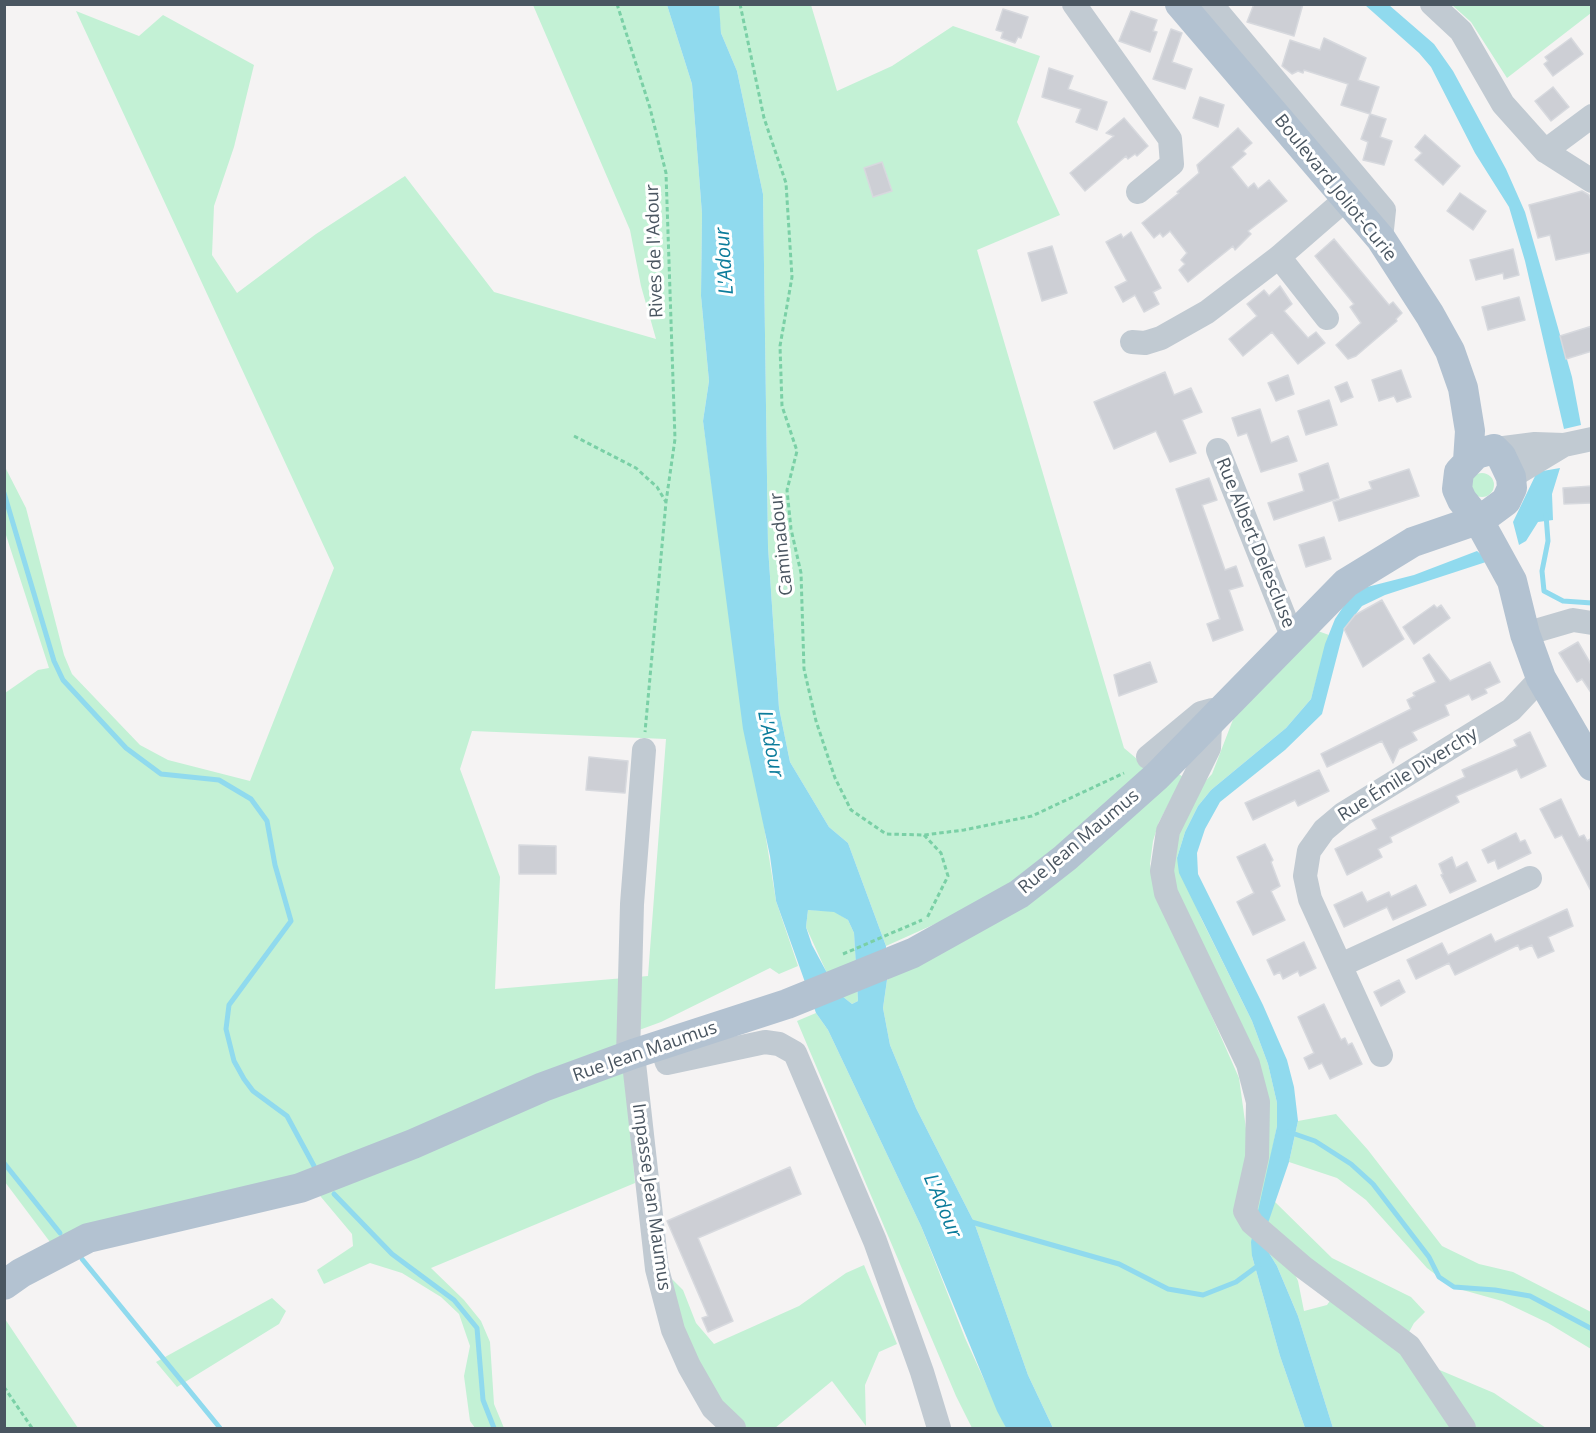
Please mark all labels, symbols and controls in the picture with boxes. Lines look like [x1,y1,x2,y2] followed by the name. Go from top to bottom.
[1269,110,1401,266] street label: Boulevard Joliot-Curie
[642,184,668,318] street label: Rives de l'Adour
[711,227,739,295] water label: L'Adour
[1211,455,1299,631] street label: Rue Albert Delescluse
[766,491,798,597] street label: Caminadour
[752,709,788,779] water label: L'Adour
[1334,723,1482,827] street label: Rue Émile Diverchy
[1014,785,1144,899] street label: Rue Jean Maumus
[570,1017,720,1087] street label: Rue Jean Maumus
[627,1102,675,1292] street label: Impasse Jean Maumus
[918,1170,966,1242] water label: L'Adour

